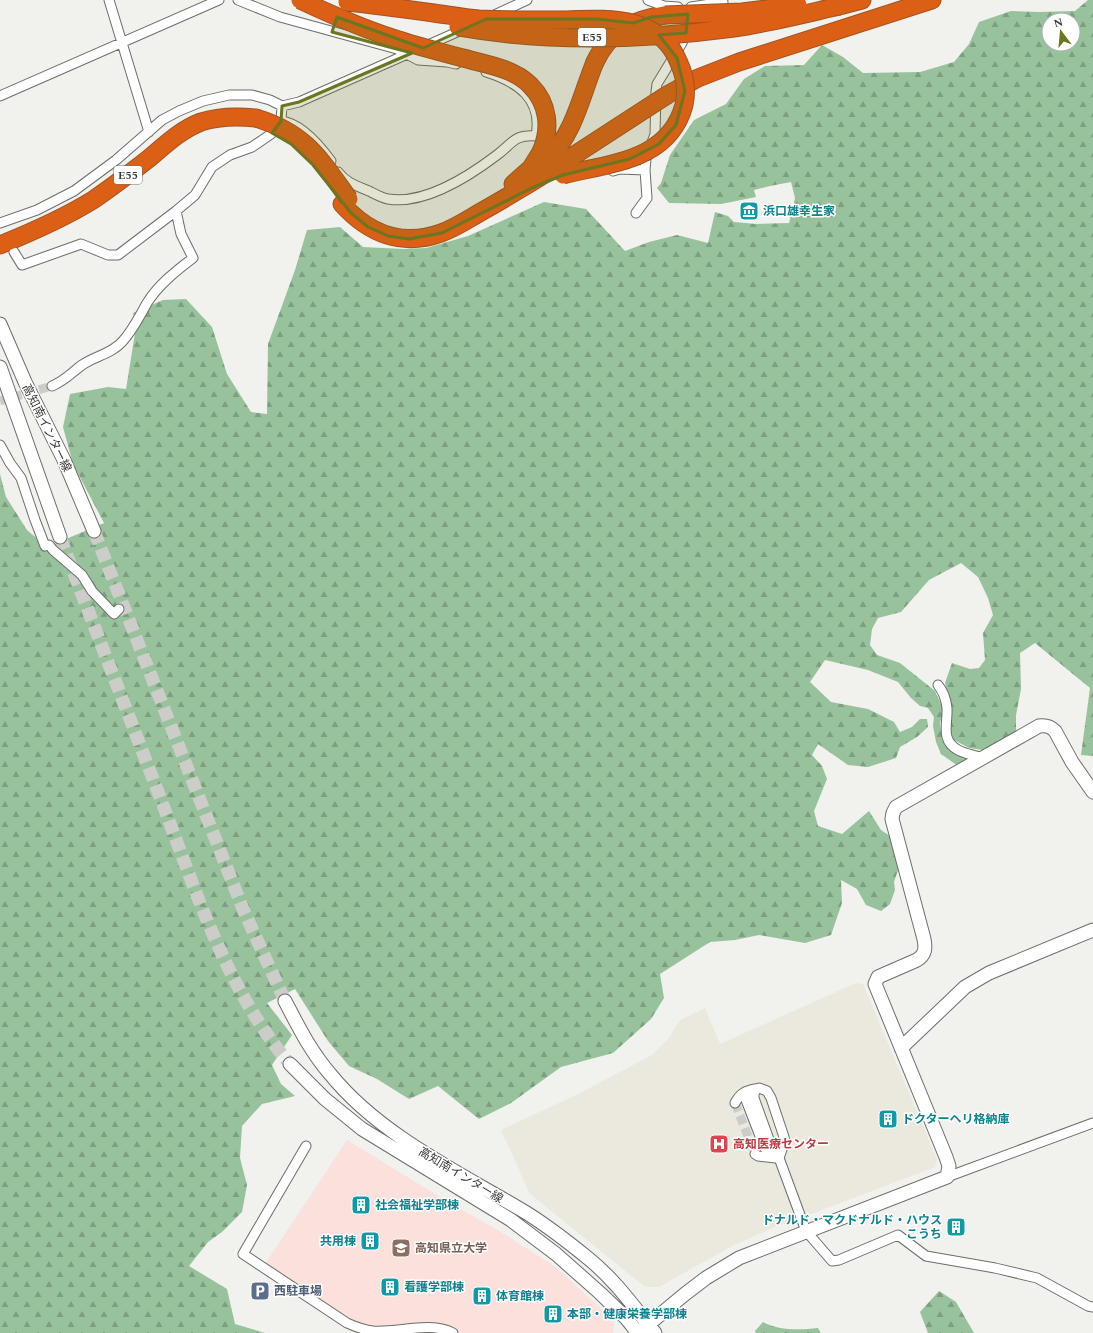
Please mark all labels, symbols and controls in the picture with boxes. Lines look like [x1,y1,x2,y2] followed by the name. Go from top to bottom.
[1041,12,1081,52] north arrow
[1052,13,1065,32] text: N
[578,28,606,46] road number: E55
[114,166,142,184] road number: E55
[738,200,760,222] museum icon: 浜口雄幸生家
[763,202,835,221] place label: 浜口雄幸生家
[17,381,76,476] street label: 高知南インター線
[877,1108,899,1130] building icon: ドクターヘリ格納庫
[902,1110,1010,1129] place label: ドクターヘリ格納庫
[708,1133,730,1155] hospital icon: 高知医療センター
[733,1135,829,1154] place label: 高知医療センター
[415,1143,507,1208] street label: 高知南インター線
[350,1194,372,1216] building icon: 社会福祉学部棟
[375,1196,459,1215] place label: 社会福祉学部棟
[762,1211,942,1244] place label: ドナルド・マクドナルド・ハウス こうち
[945,1216,967,1238] building icon: ドナルド・マクドナルド・ハウス こうち
[359,1230,381,1252] building icon: 共用棟
[320,1232,356,1251] place label: 共用棟
[390,1237,412,1259] school or university icon: 高知県立大学
[415,1239,487,1258] place label: 高知県立大学
[379,1276,401,1298] building icon: 看護学部棟
[404,1278,464,1297] place label: 看護学部棟
[249,1280,271,1302] parking icon: 西駐車場
[274,1282,322,1301] place label: 西駐車場
[471,1285,493,1307] building icon: 体育館棟
[496,1287,544,1306] place label: 体育館棟
[542,1303,564,1325] building icon: 本部・健康栄養学部棟
[567,1305,687,1324] place label: 本部・健康栄養学部棟

